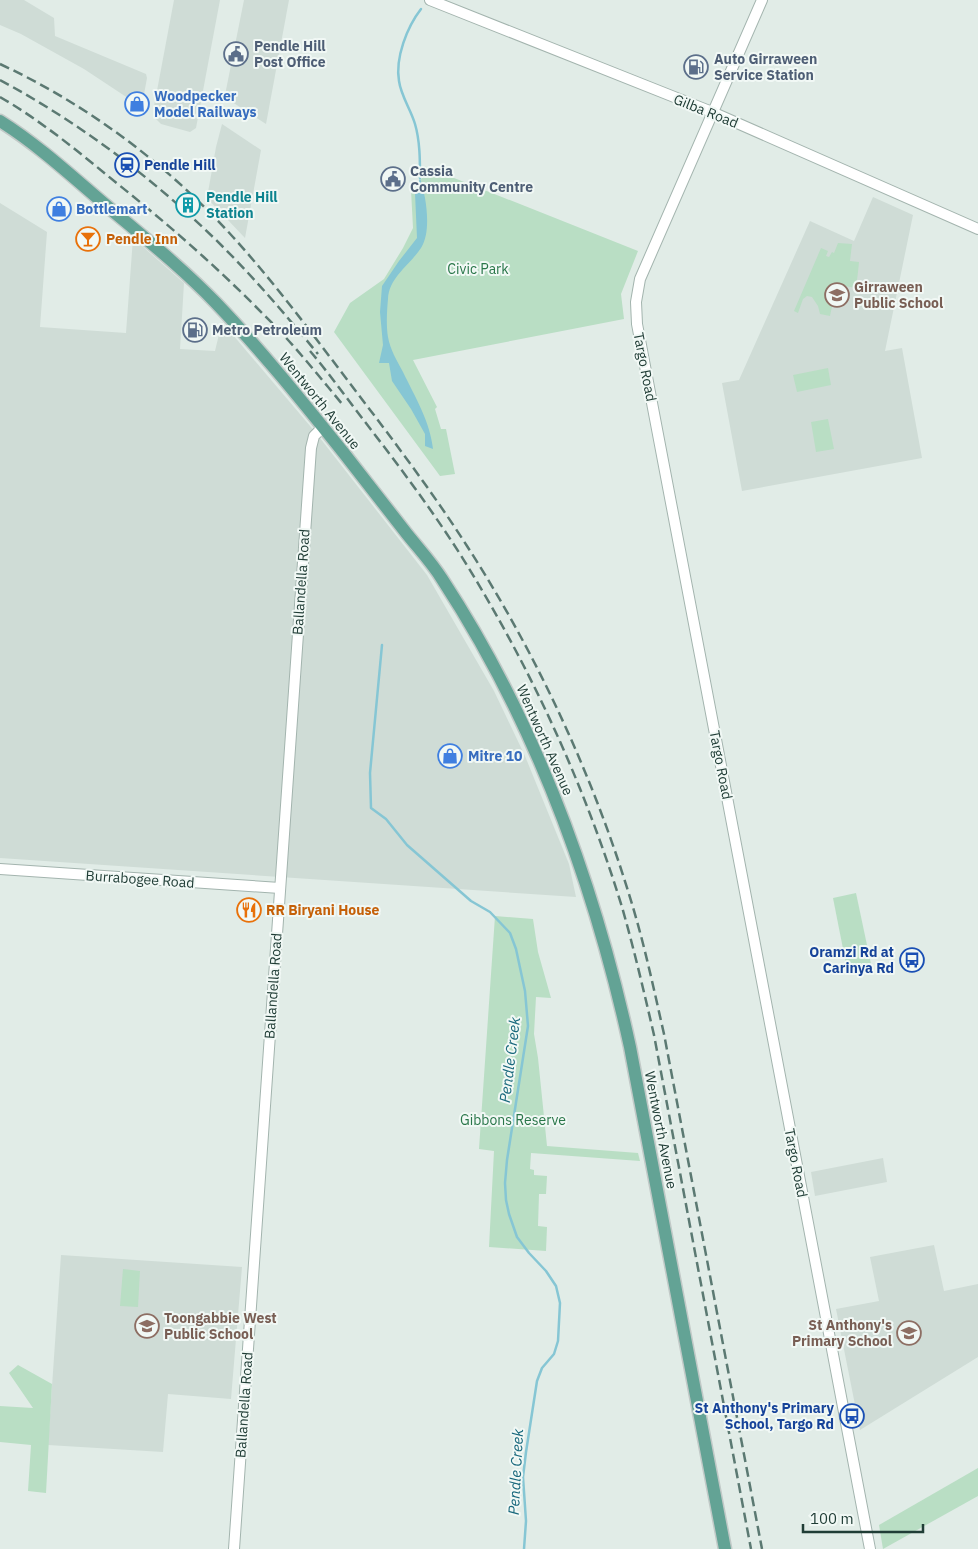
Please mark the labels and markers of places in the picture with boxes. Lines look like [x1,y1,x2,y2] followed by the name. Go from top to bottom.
[254,37,326,71] place label: Pendle Hill Post Office
[223,41,249,67] public building icon: Pendle Hill Post Office
[714,50,817,84] place label: Auto Girraween Service Station
[683,54,709,80] fuel station icon: Auto Girraween Service Station
[154,87,257,121] place label: Woodpecker Model Railways
[124,91,150,117] shop icon: Woodpecker Model Railways
[114,152,140,178] station icon: Pendle Hill
[144,156,216,174] place label: Pendle Hill
[410,162,533,196] place label: Cassia Community Centre
[380,166,406,192] public building icon: Cassia Community Centre
[206,188,278,222] place label: Pendle Hill Station
[175,192,201,218] building icon: Pendle Hill Station
[46,196,72,222] shop icon: Bottlemart
[76,200,147,218] place label: Bottlemart
[75,226,101,252] bar icon: Pendle Inn
[106,230,178,248] place label: Pendle Inn
[854,278,943,312] place label: Girraween Public School
[824,282,850,308] school or university icon: Girraween Public School
[182,317,208,343] fuel station icon: Metro Petroleum
[212,321,322,339] place label: Metro Petroleum
[437,743,463,769] shop icon: Mitre 10
[468,747,522,765] place label: Mitre 10
[236,897,262,923] restaurant icon: RR Biryani House
[266,901,380,919] place label: RR Biryani House
[809,943,894,977] place label: Oramzi Rd at Carinya Rd
[899,947,925,973] bus stop icon: Oramzi Rd at Carinya Rd
[164,1309,277,1343] place label: Toongabbie West Public School
[134,1313,160,1339] school or university icon: Toongabbie West Public School
[792,1316,892,1350] place label: St Anthony's Primary School
[896,1320,922,1346] school or university icon: St Anthony's Primary School
[695,1399,835,1433] place label: St Anthony's Primary School, Targo Rd
[839,1403,865,1429] bus stop icon: St Anthony's Primary School, Targo Rd

